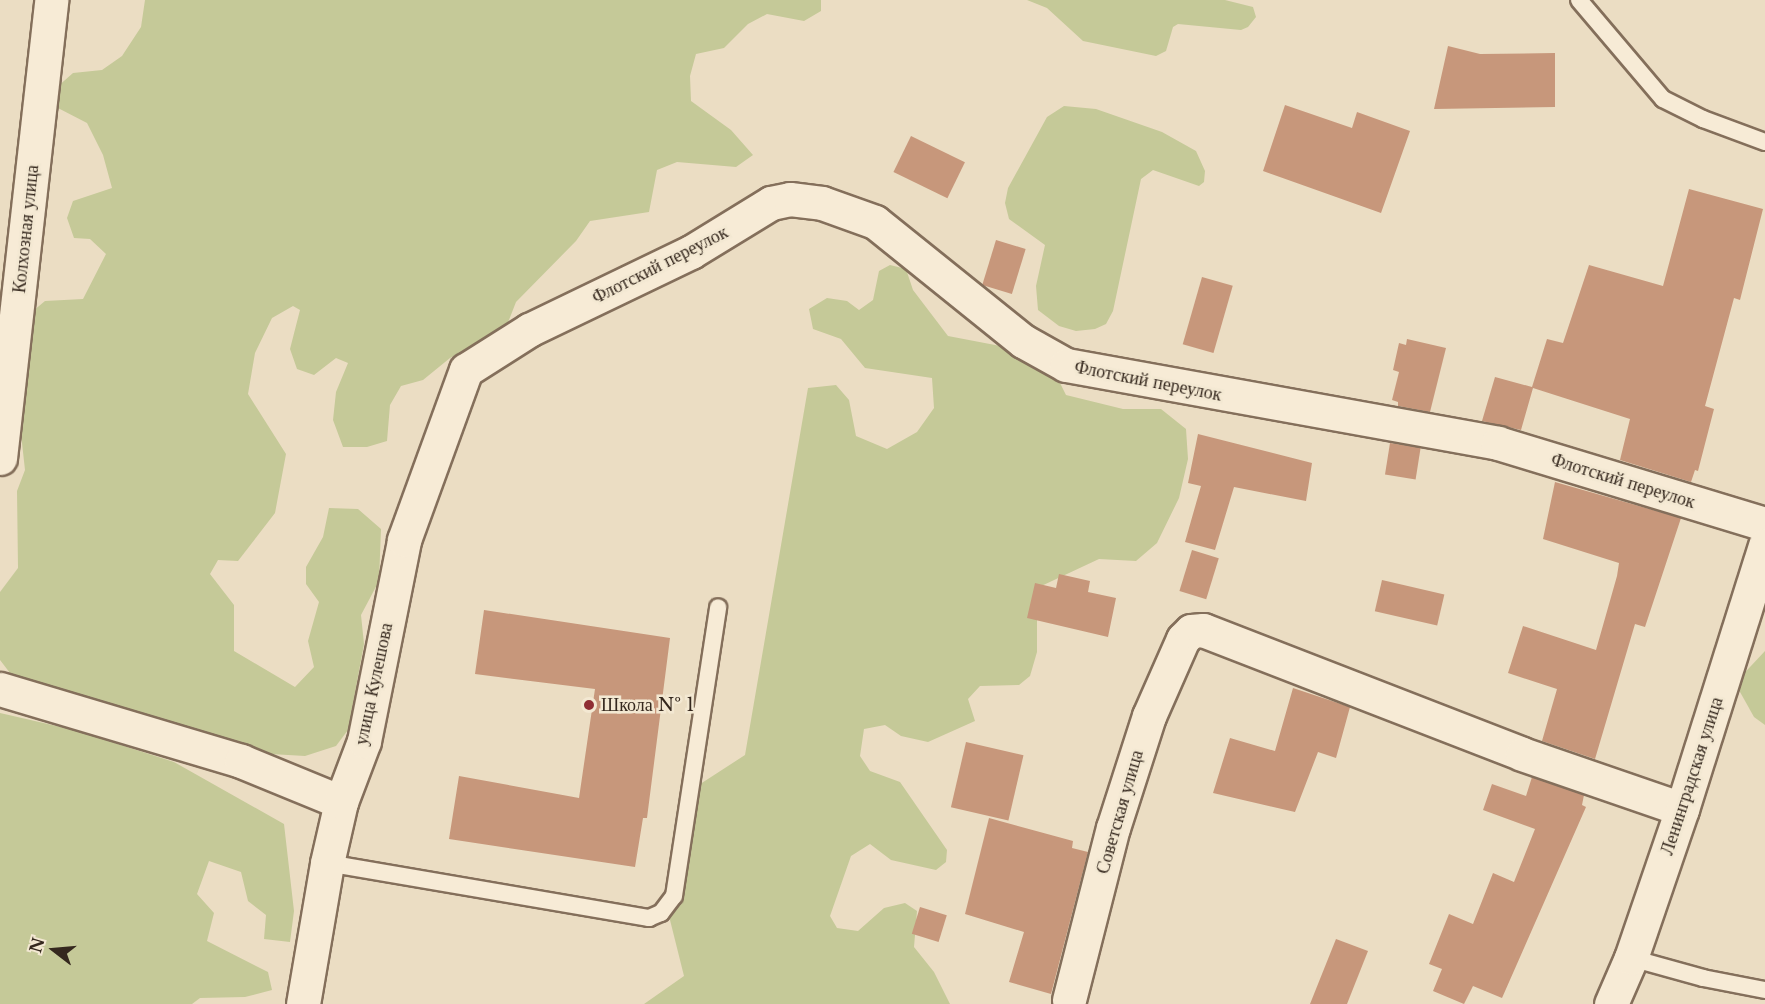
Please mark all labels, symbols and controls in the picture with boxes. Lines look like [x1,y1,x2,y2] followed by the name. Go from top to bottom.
[9,164,43,294] street label: Колхозная улица
[589,221,731,309] street label: Флотский переулок
[1073,356,1223,406] street label: Флотский переулок
[1548,449,1698,513] street label: Флотский переулок
[350,621,398,747] street label: улица Кулешова
[601,694,694,716] place label: Школа № 1
[1656,694,1728,858] street label: Ленинградская улица
[582,698,596,712] marker: Школа № 1
[1092,748,1148,876] street label: Советская улица
[24,920,84,980] north arrow
[25,935,48,955] text: N

